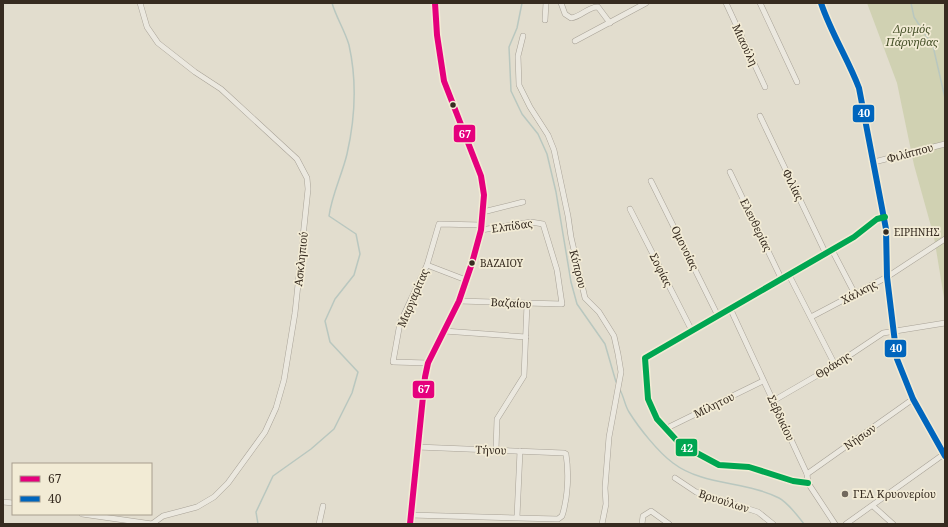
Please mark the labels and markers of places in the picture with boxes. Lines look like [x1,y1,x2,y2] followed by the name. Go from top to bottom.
[448,100,458,110] unlabelled marker
[894,225,939,239] place label: ΕΙΡΗΝΗΣ
[881,227,891,237] marker: ΕΙΡΗΝΗΣ
[480,256,524,270] place label: ΒΑΖΑΙΟΥ
[467,258,477,268] marker: ΒΑΖΑΙΟΥ
[853,486,936,501] place label: ΓΕΛ Κρυονερίου
[840,489,850,499] marker: ΓΕΛ Κρυονερίου

